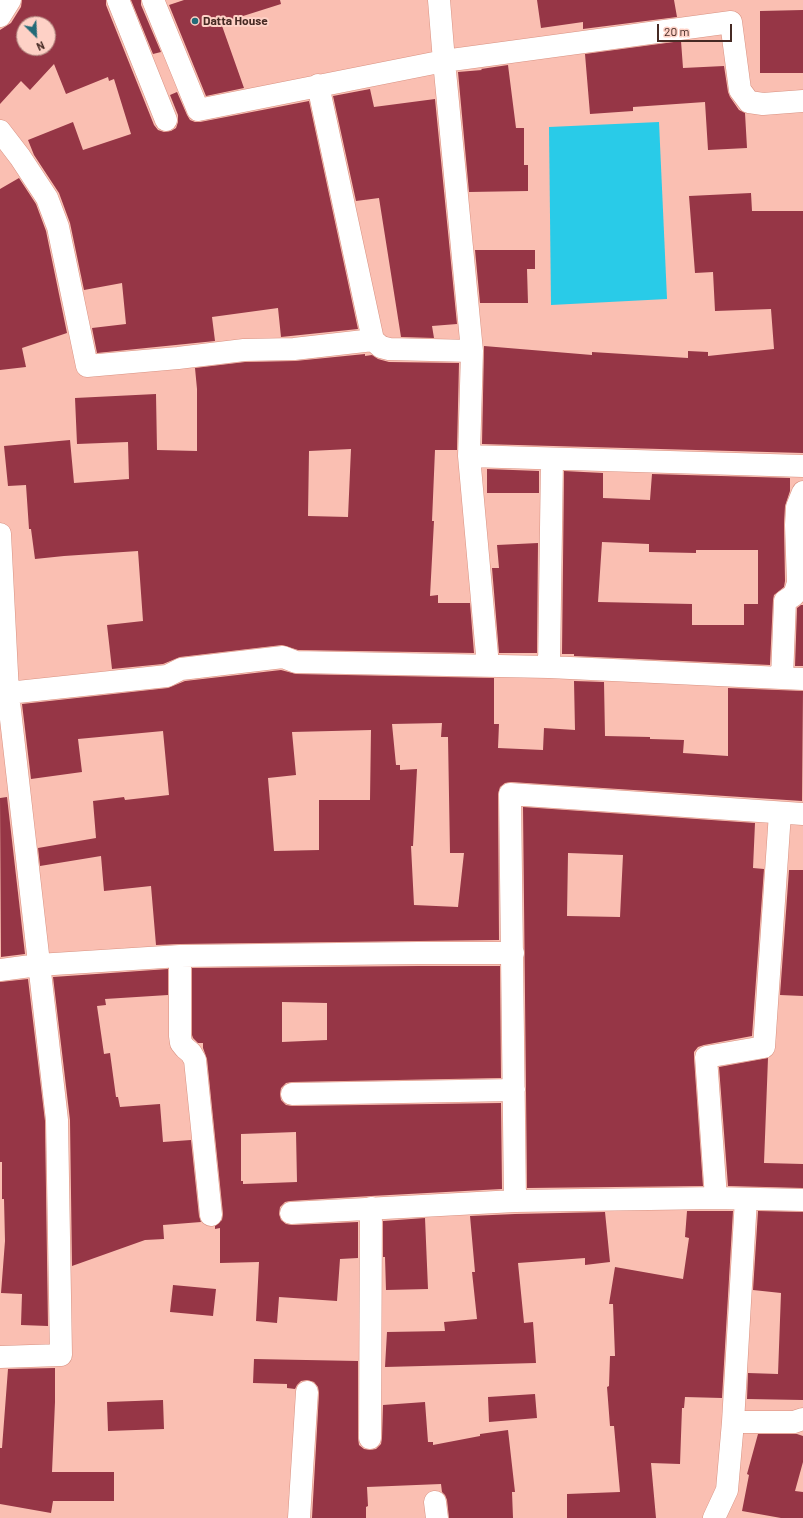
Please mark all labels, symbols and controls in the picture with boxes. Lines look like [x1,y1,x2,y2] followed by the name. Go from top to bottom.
[203,14,268,28] place label: Datta House
[16,16,56,56] north arrow
[190,16,200,26] marker: Datta House
[659,16,734,42] scale bar
[664,24,690,38] text: 20 m
[35,39,47,54] text: N

